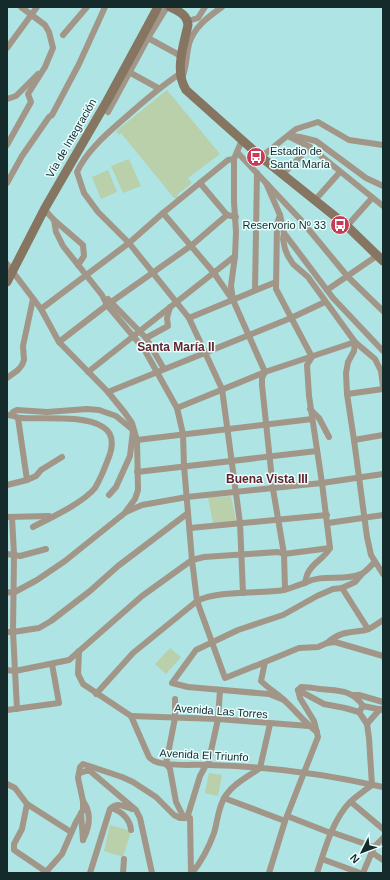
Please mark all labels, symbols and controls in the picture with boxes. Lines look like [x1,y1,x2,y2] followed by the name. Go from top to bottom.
[43,96,99,180] street label: Vía de Integración
[270,145,331,170] place label: Estadio de Santa María
[245,146,267,168] bus stop icon: Estadio de Santa María
[329,214,351,236] bus stop icon: Reservorio Nº 33
[243,219,326,231] place label: Reservorio Nº 33
[137,340,215,354] district label: Santa María II
[226,472,308,486] district label: Buena Vista III
[174,702,269,720] street label: Avenida Las Torres
[159,747,249,763] street label: Avenida El Triunfo
[342,832,382,872] north arrow
[347,852,362,866] text: N

